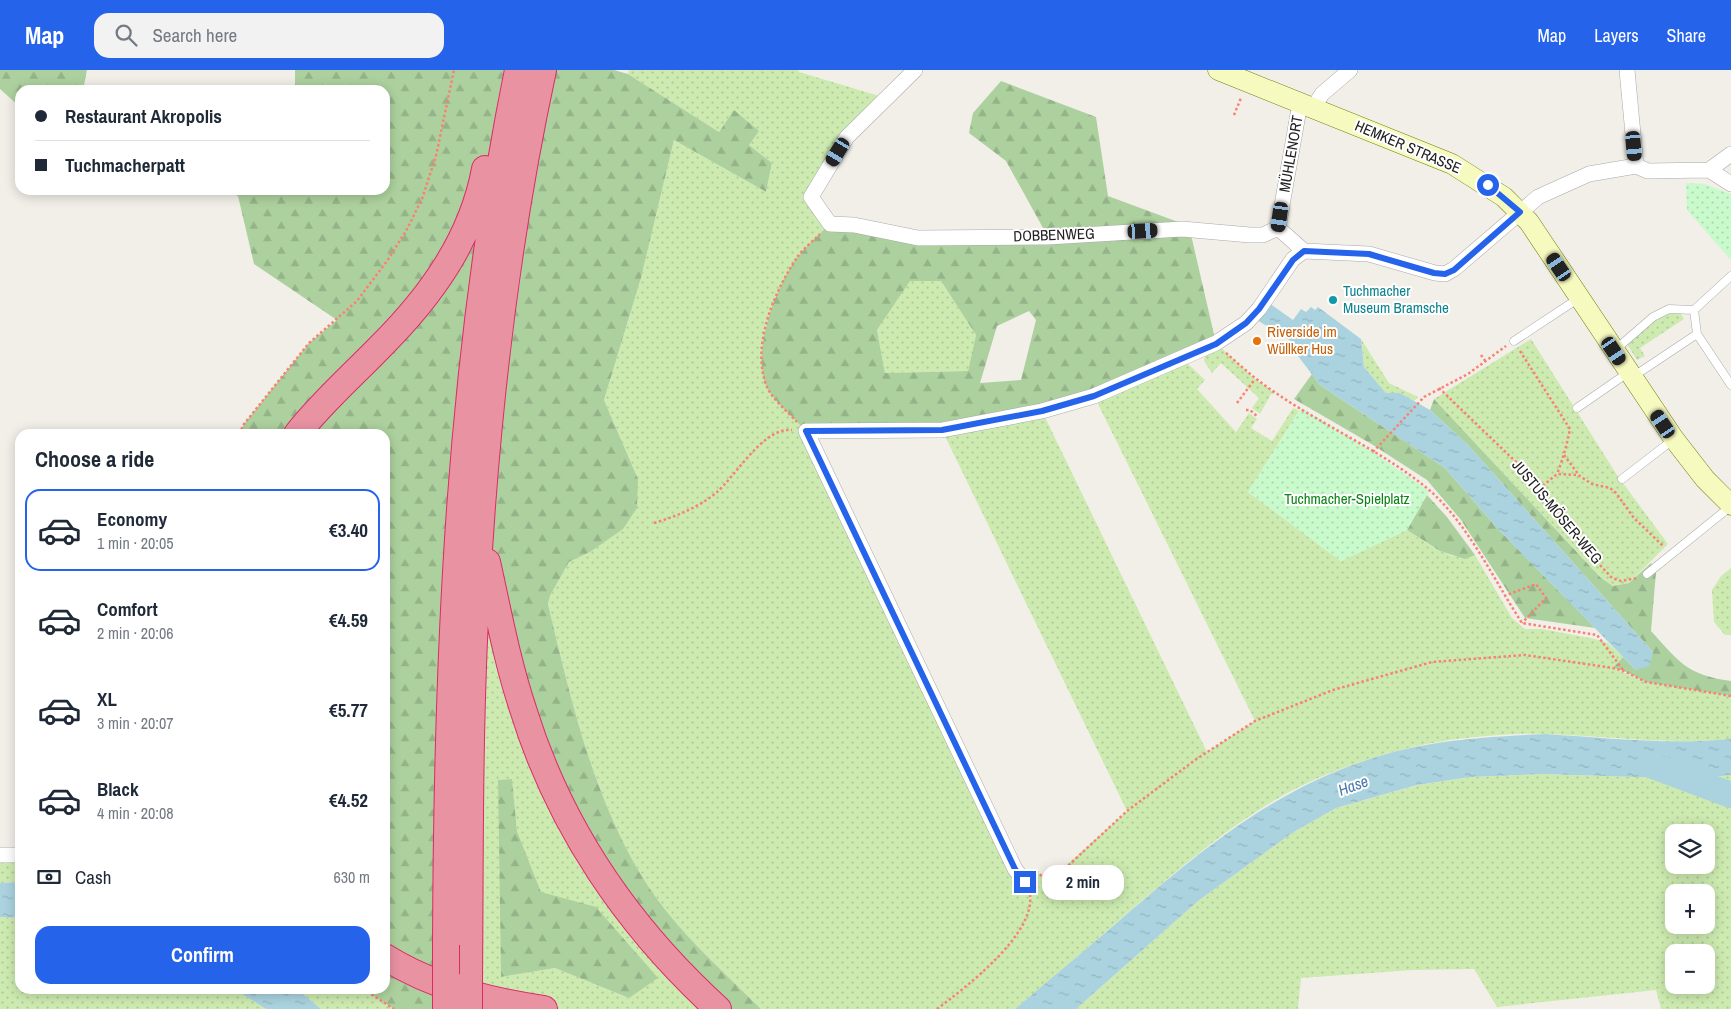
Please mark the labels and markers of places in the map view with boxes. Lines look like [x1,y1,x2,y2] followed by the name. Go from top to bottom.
[1343,280,1449,318] place label: Tuchmacher Museum Bramsche
[1327,294,1339,306] marker: Tuchmacher Museum Bramsche
[1267,321,1337,359] place label: Riverside im Wüllker Hus
[1251,335,1263,347] marker: Riverside im Wüllker Hus

